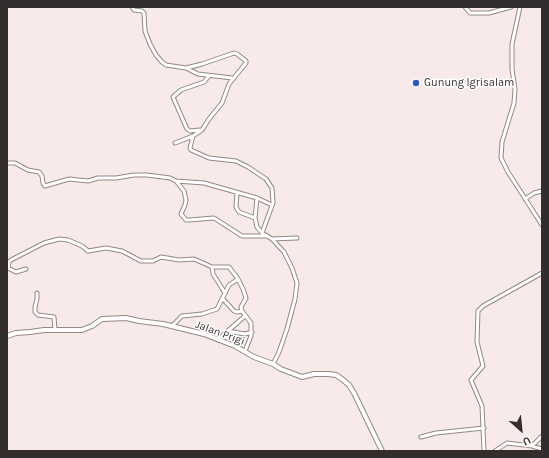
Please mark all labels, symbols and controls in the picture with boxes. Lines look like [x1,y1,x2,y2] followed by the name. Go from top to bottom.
[424,76,514,90] place label: Gunung Igrisalam
[411,78,421,88] marker: Gunung Igrisalam
[193,318,247,348] street label: Jalan Prigi
[501,410,541,450] north arrow
[520,434,533,449] text: U

